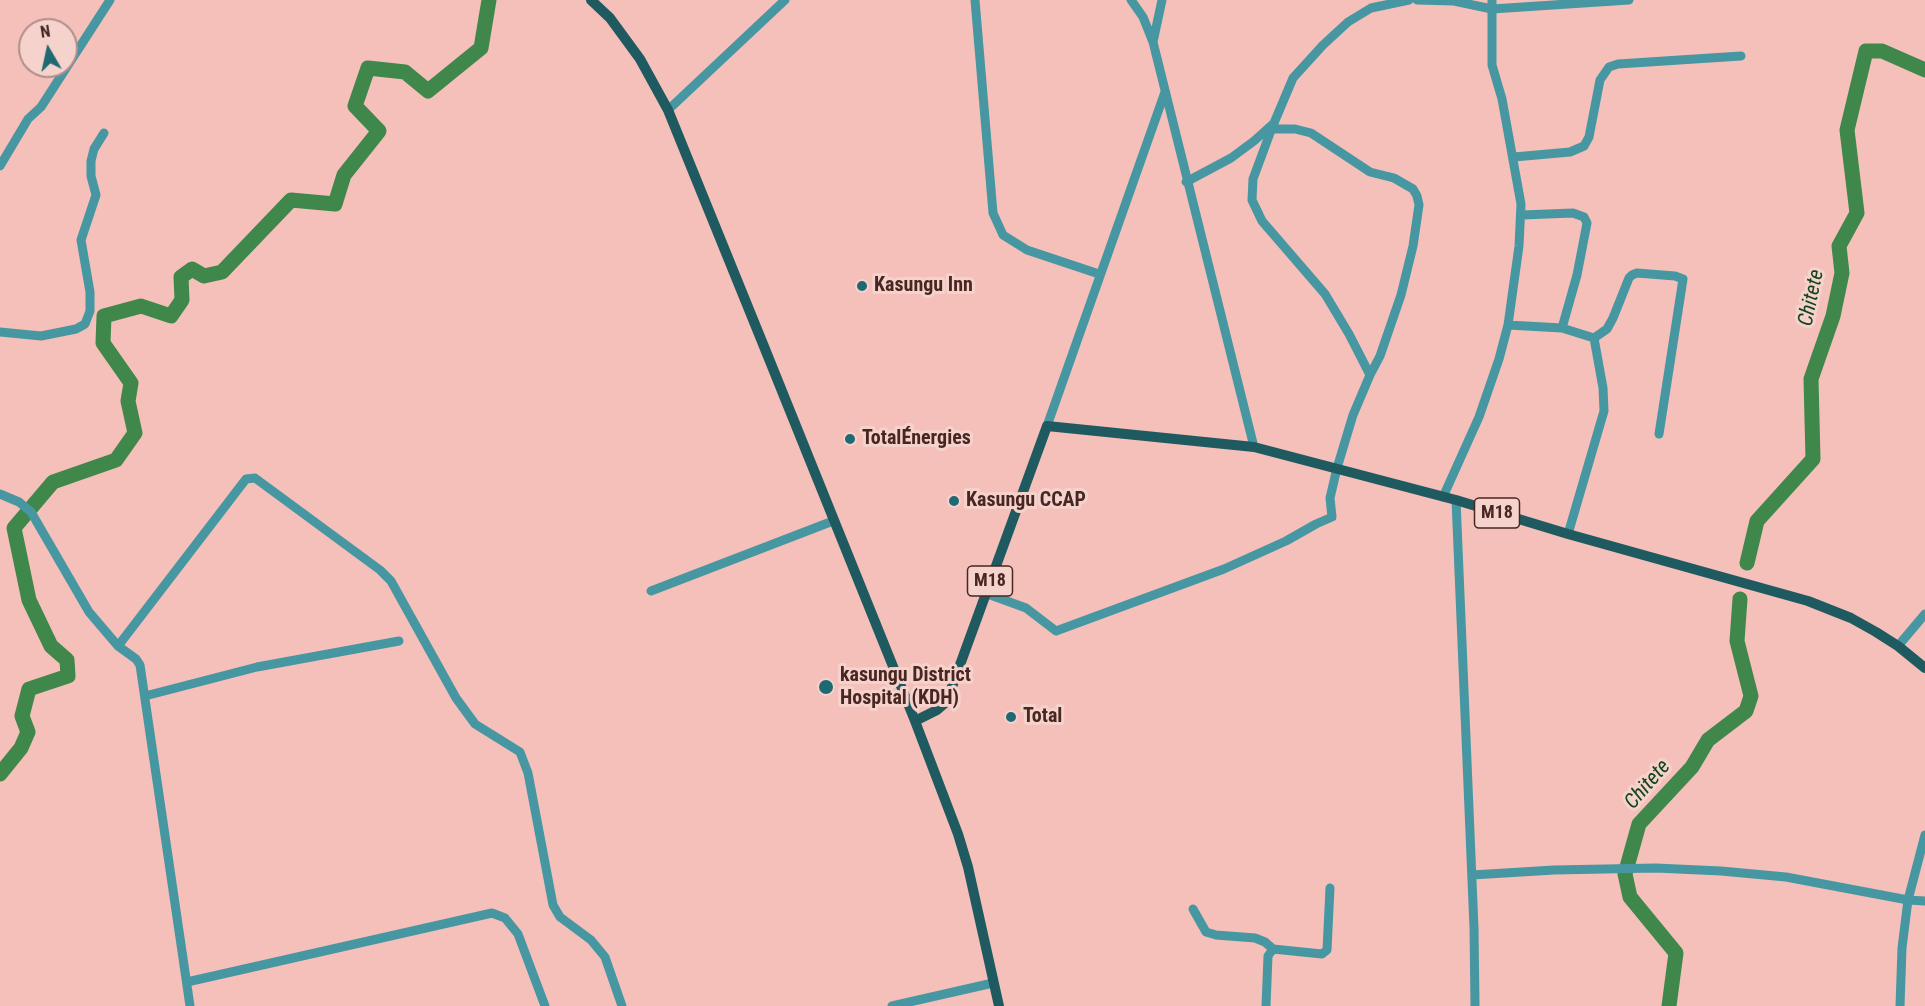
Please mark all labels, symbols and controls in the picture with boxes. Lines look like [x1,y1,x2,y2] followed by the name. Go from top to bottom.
[18,18,78,78] north arrow
[39,22,52,42] text: N
[1794,267,1830,329] water label: Chitete
[874,274,973,298] place label: Kasungu Inn
[855,279,869,293] marker: Kasungu Inn
[862,427,971,451] place label: TotalÉnergies
[843,432,857,446] marker: TotalÉnergies
[966,489,1086,513] place label: Kasungu CCAP
[947,494,961,508] marker: Kasungu CCAP
[1474,498,1520,528] road number: M18
[968,566,1012,596] road number: M18
[840,664,971,711] place label: kasungu District Hospital (KDH)
[817,678,835,696] marker: kasungu District Hospital (KDH)
[1023,705,1062,729] place label: Total
[1004,710,1018,724] marker: Total
[1620,755,1676,815] water label: Chitete

